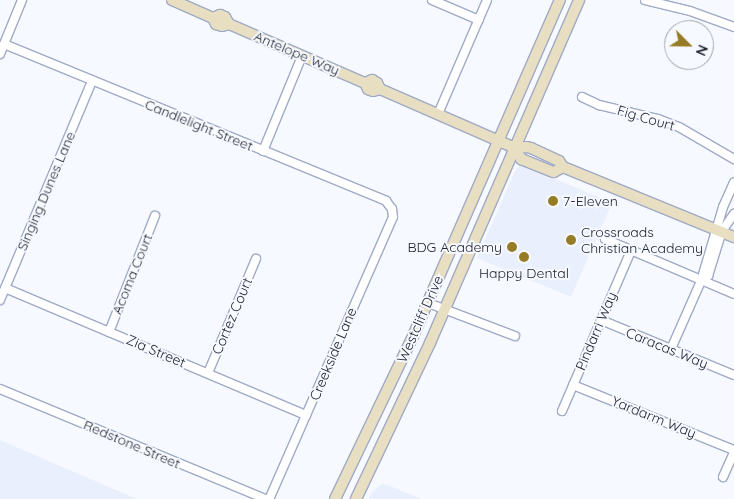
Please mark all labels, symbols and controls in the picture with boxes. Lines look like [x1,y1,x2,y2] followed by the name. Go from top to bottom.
[664,20,714,70] north arrow
[252,27,342,79] street label: Antelope Way
[692,42,712,59] text: N
[143,96,255,154] street label: Candlelight Street
[615,102,677,134] street label: Fig Court
[13,129,79,253] street label: Singing Dunes Lane
[563,193,618,209] place label: 7-Eleven
[547,195,559,207] marker: 7-Eleven
[581,224,703,256] place label: Crossroads Christian Academy
[108,231,156,317] street label: Acoma Court
[565,234,577,246] marker: Crossroads Christian Academy
[407,239,502,255] place label: BDG Academy
[506,241,518,253] marker: BDG Academy
[518,251,530,263] marker: Happy Dental
[479,265,569,281] place label: Happy Dental
[393,273,447,365] street label: Westcliff Drive
[208,275,256,357] street label: Cortez Court
[572,289,620,373] street label: Pindarri Way
[306,305,360,403] street label: Creekside Lane
[623,324,711,372] street label: Caracas Way
[124,331,188,371] street label: Zia Street
[609,392,699,442] street label: Yardarm Way
[81,416,183,472] street label: Redstone Street

